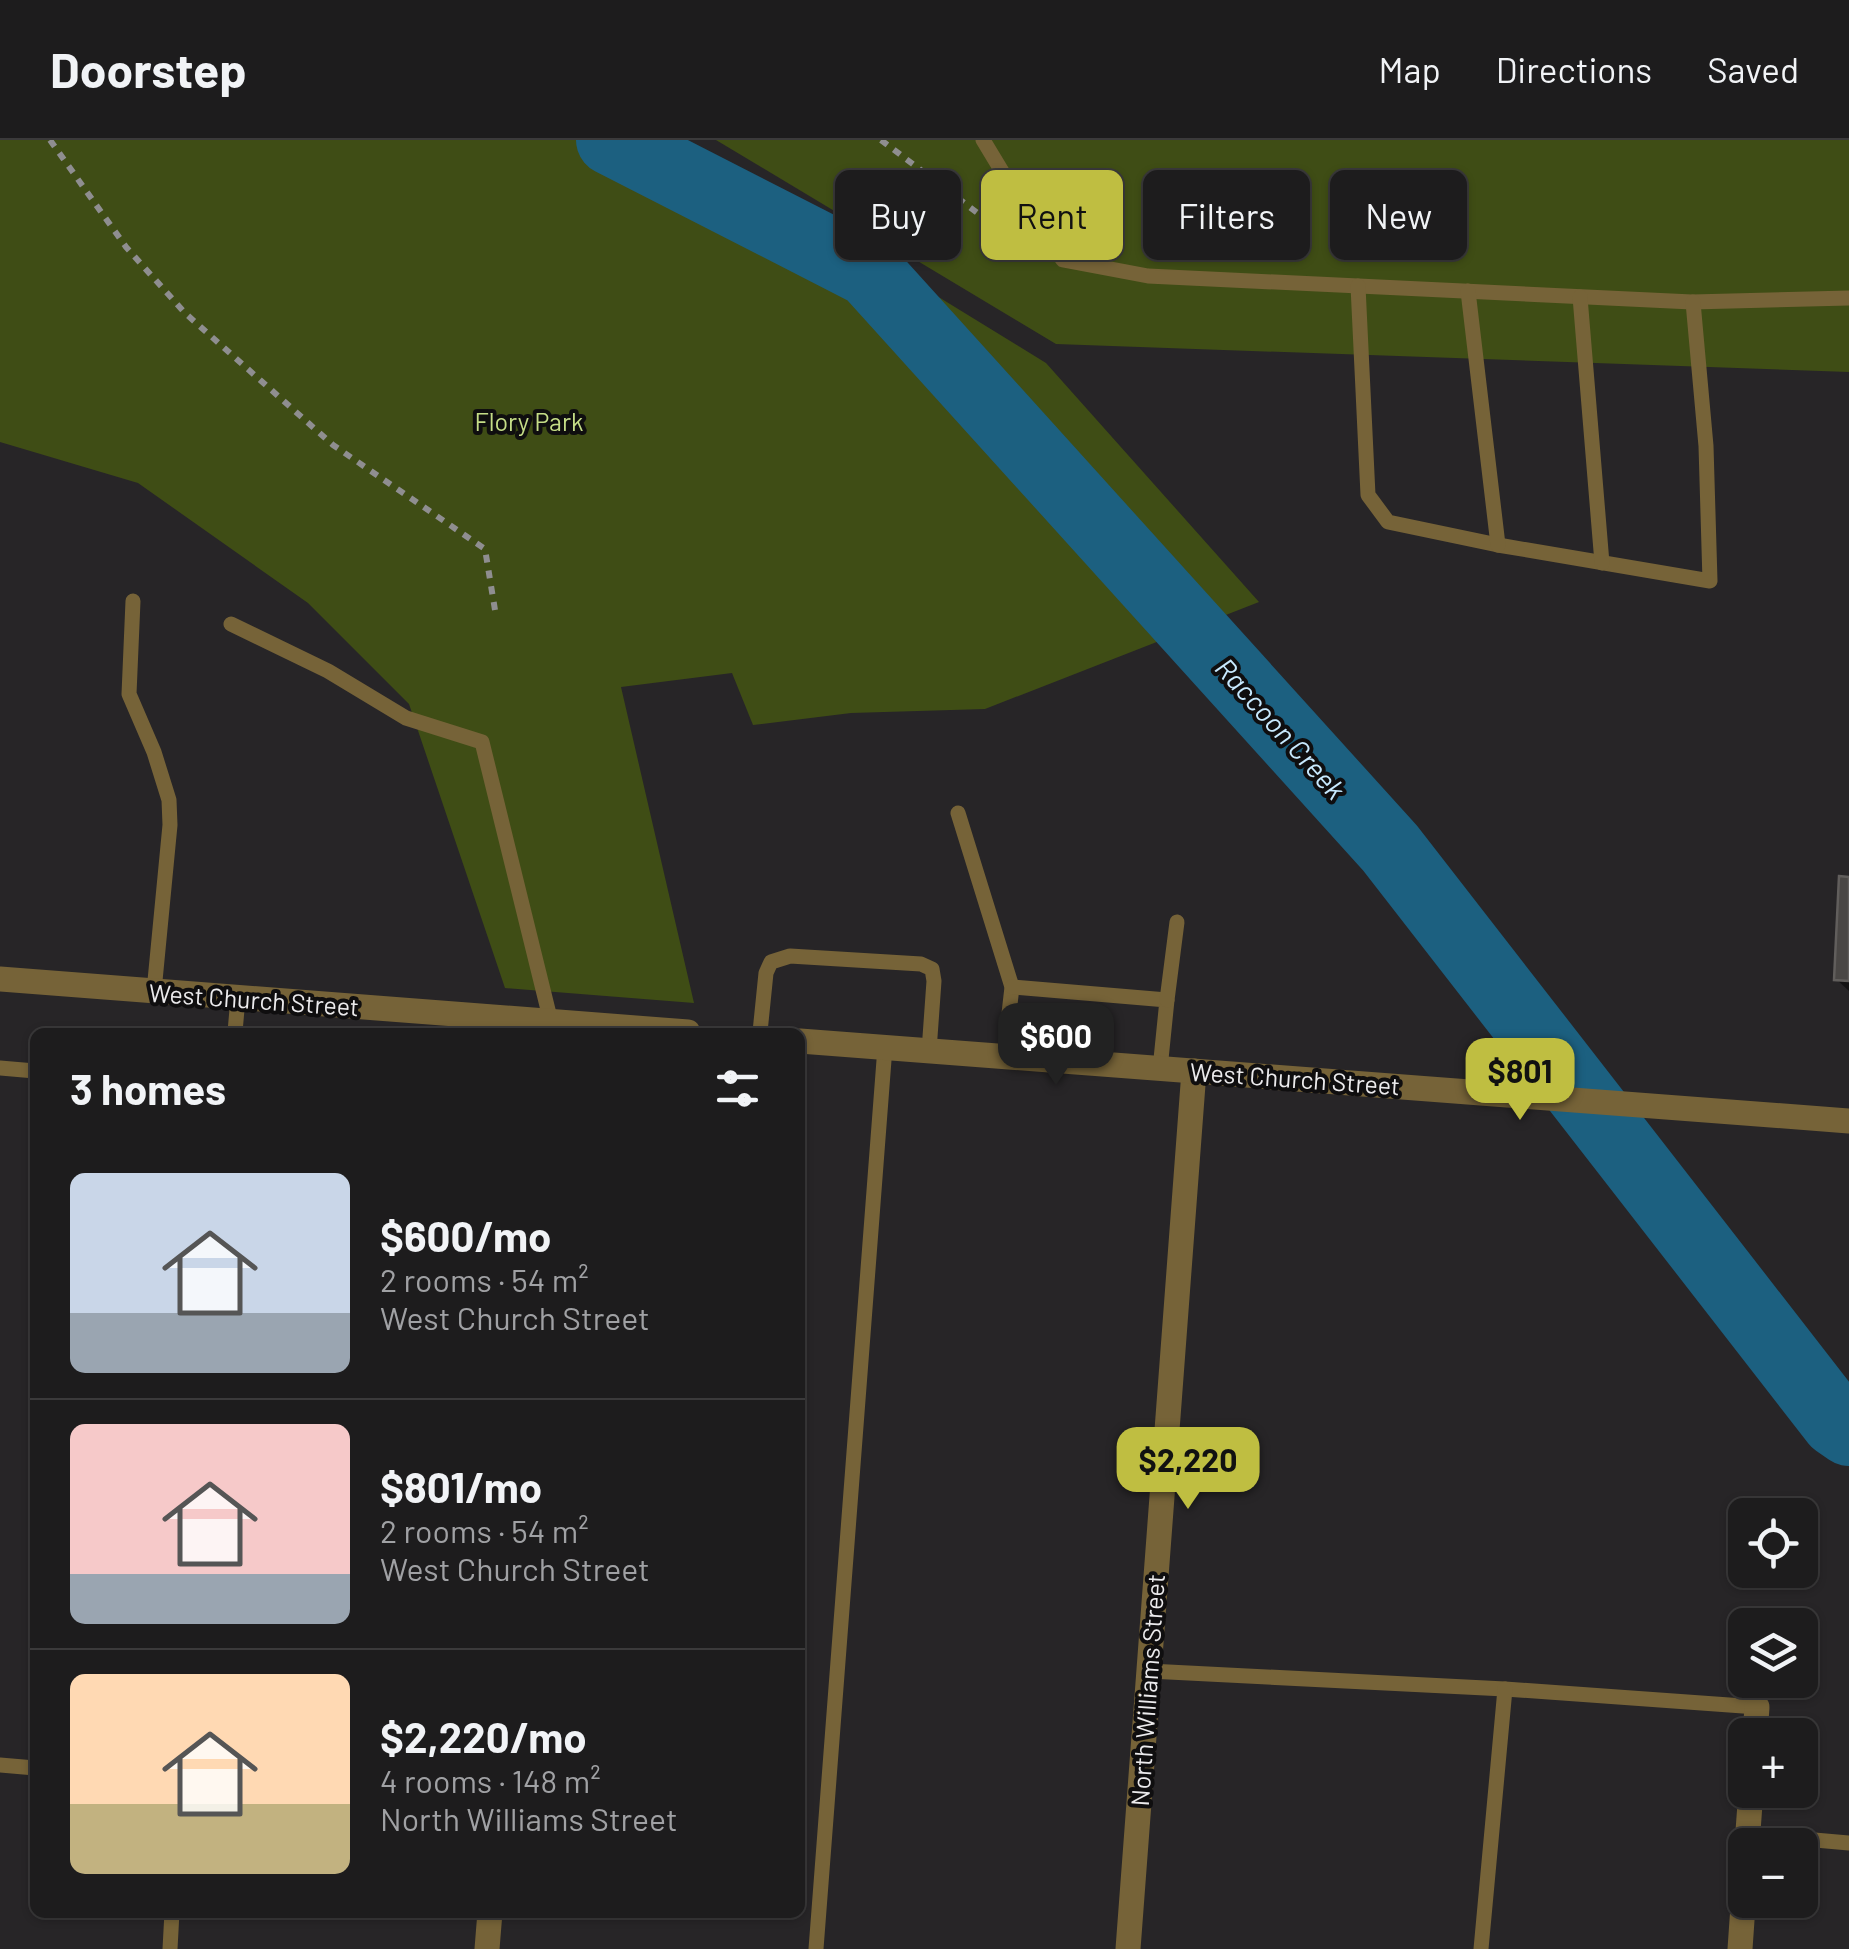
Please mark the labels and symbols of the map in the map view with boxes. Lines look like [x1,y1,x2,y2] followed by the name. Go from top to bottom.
[474,406,584,436] park label: Flory Park
[1209,650,1353,806] water label: Raccoon Creek
[148,977,360,1021] street label: West Church Street
[997,1003,1115,1088] pin: $600
[1461,1038,1579,1123] pin: $801
[1189,1056,1401,1100] street label: West Church Street
[1107,1427,1269,1512] pin: $2,220
[1124,1573,1170,1807] street label: North Williams Street

